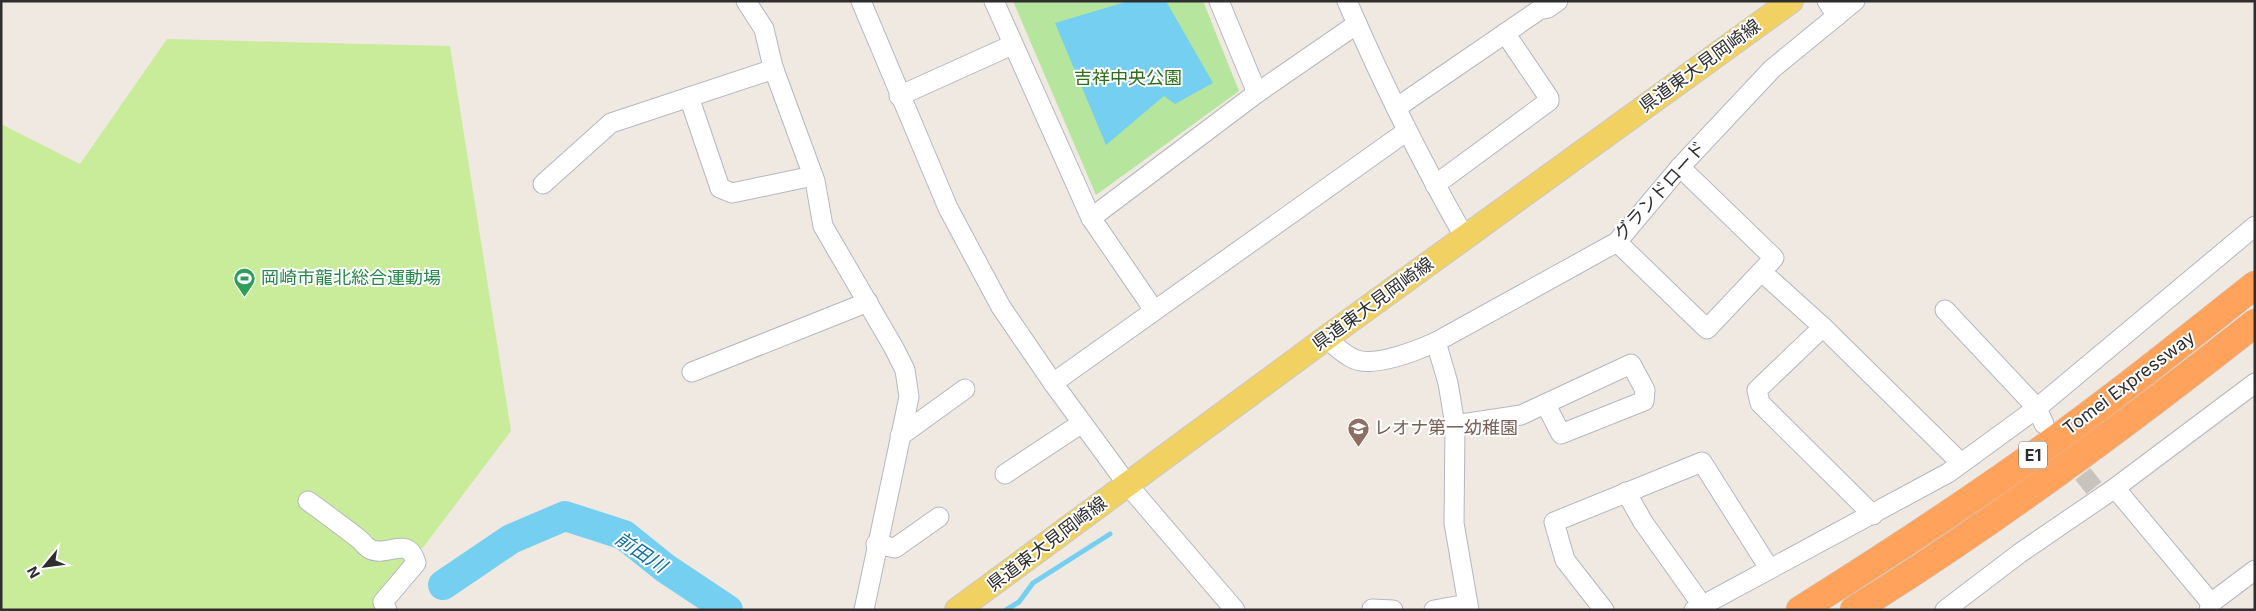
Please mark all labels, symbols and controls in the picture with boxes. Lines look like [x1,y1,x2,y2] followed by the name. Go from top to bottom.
[1635,15,1764,116] street label: 県道東大見岡崎線
[1074,67,1182,88] park label: 吉祥中央公園
[1610,137,1710,245] street label: グランドロード
[1308,253,1437,354] street label: 県道東大見岡崎線
[233,266,257,297] sports icon: 岡崎市龍北総合運動場
[261,267,441,288] place label: 岡崎市龍北総合運動場
[2059,326,2199,439] street label: Tomei Expressway
[1346,416,1370,447] school or university icon: レオナ第一幼稚園
[1374,417,1518,438] place label: レオナ第一幼稚園
[2019,442,2047,468] road number: E1
[983,492,1111,595] street label: 県道東大見岡崎線
[611,527,672,579] water label: 前田川
[20,541,70,591] north arrow
[23,564,43,581] text: N

